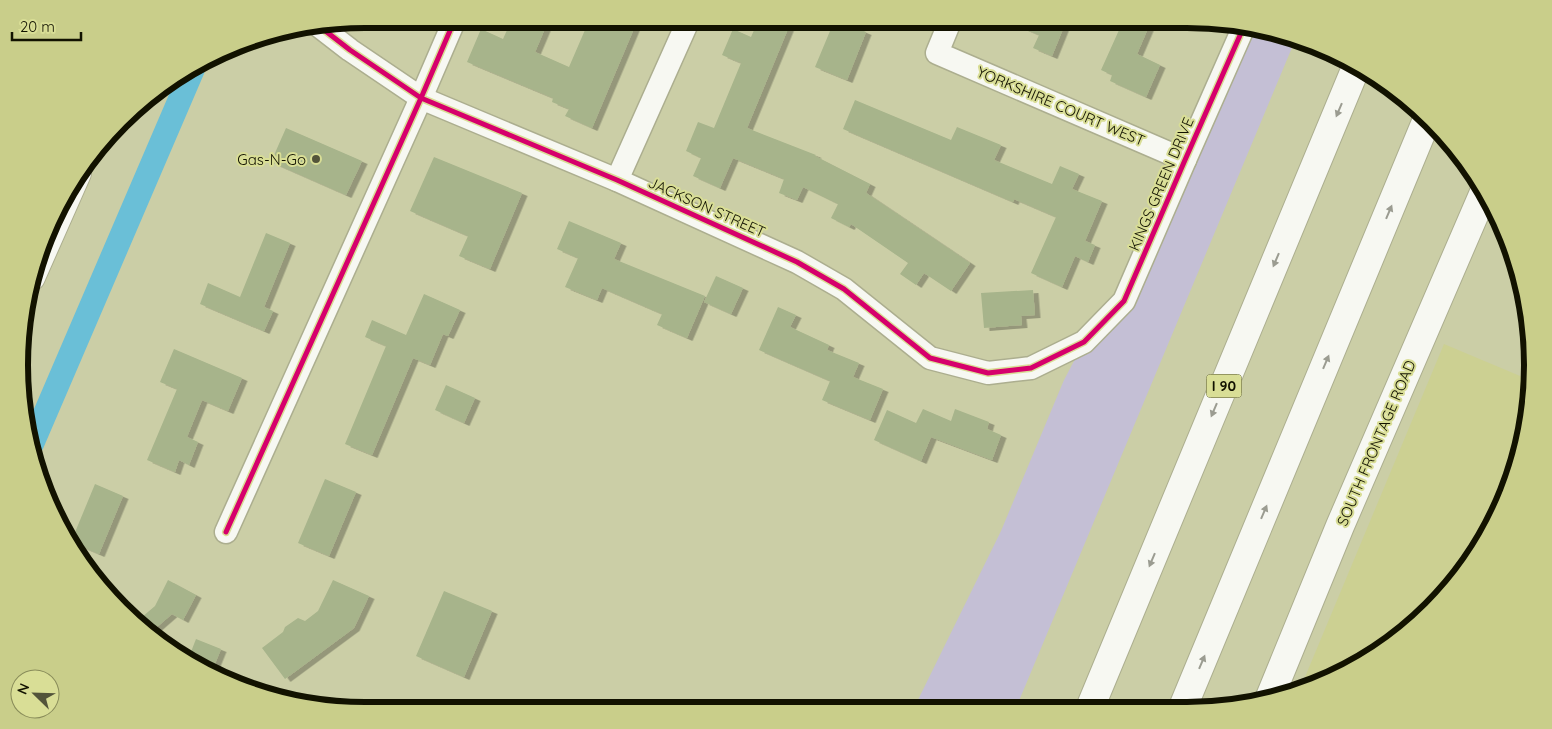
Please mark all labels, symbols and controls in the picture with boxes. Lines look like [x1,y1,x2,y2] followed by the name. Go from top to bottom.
[12,10,81,42] scale bar
[20,17,55,36] text: 20 m
[974,62,1148,150] street label: YORKSHIRE COURT WEST
[1334,103,1342,117] one-way arrow
[1124,114,1198,254] street label: KINGS GREEN DRIVE
[237,150,306,169] place label: Gas-N-Go
[310,153,322,165] marker: Gas-N-Go
[645,173,769,241] street label: JACKSON STREET
[1385,205,1393,219] one-way arrow
[1272,253,1280,267] one-way arrow
[1323,355,1331,369] one-way arrow
[1332,357,1420,529] street label: SOUTH FRONTAGE ROAD
[1206,374,1242,398] road number: I 90
[1210,403,1218,418] one-way arrow
[1260,504,1268,519] one-way arrow
[1147,553,1155,567] one-way arrow
[1198,655,1206,669] one-way arrow
[10,669,60,719] north arrow
[13,681,33,697] text: N

